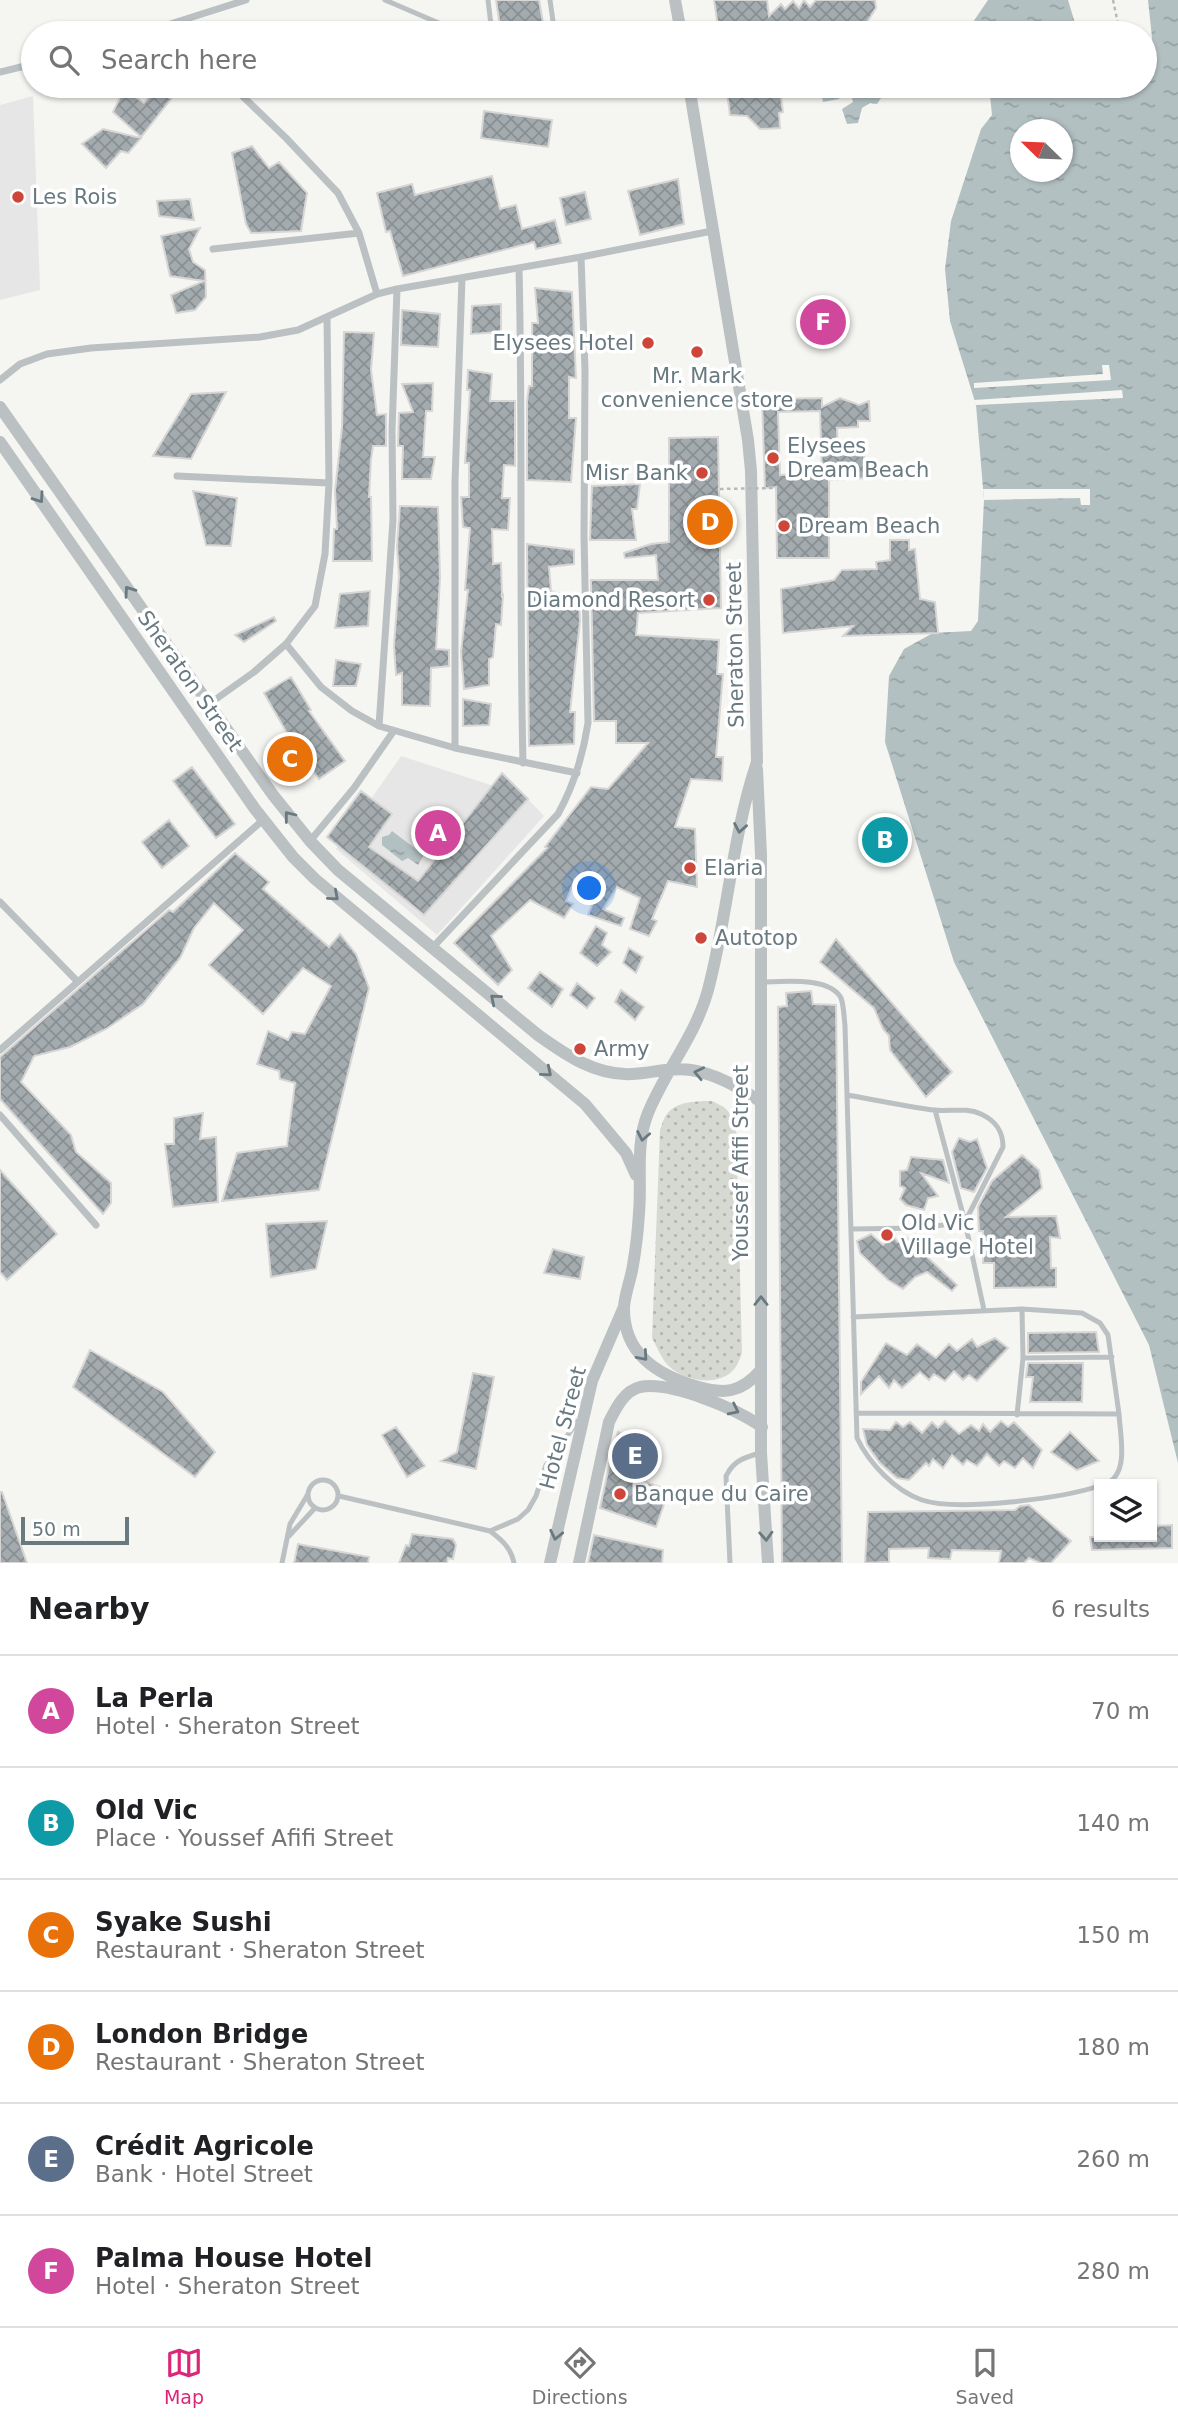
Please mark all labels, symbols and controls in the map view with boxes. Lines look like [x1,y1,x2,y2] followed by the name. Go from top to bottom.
[21,21,1157,98] search box
[45,41,83,79] icon: search
[101,45,257,75] text: Search here
[1010,119,1073,182] north arrow
[32,185,117,209] place label: Les Rois
[10,189,26,205] marker: Les Rois
[800,296,846,348] pin: F
[492,331,634,355] place label: Elysees Hotel
[640,335,656,351] marker: Elysees Hotel
[689,344,705,360] marker: Mr. Mark convenience store
[601,364,793,412] place label: Mr. Mark convenience store
[787,434,929,482] place label: Elysees Dream Beach
[765,450,781,466] marker: Elysees Dream Beach
[585,461,689,485] place label: Misr Bank
[694,465,710,481] marker: Misr Bank
[31,490,43,503] one-way arrow
[687,496,733,548] pin: D
[798,514,940,538] place label: Dream Beach
[776,518,792,534] marker: Dream Beach
[722,562,748,728] street label: Sheraton Street
[125,586,137,599] one-way arrow
[526,588,695,612] place label: Diamond Resort
[701,592,717,608] marker: Diamond Resort
[133,606,247,756] street label: Sheraton Street
[267,733,313,785] pin: C
[415,807,461,859] pin: A
[285,811,298,824] one-way arrow
[862,814,908,866] pin: B
[733,822,748,834] one-way arrow
[704,856,763,880] place label: Elaria
[682,860,698,876] marker: Elaria
[572,871,606,905] your location
[326,888,339,900] one-way arrow
[715,926,798,950] place label: Autotop
[693,930,709,946] marker: Autotop
[491,995,504,1007] one-way arrow
[594,1037,650,1061] place label: Army
[572,1041,588,1057] marker: Army
[539,1064,552,1077] one-way arrow
[729,1065,753,1262] street label: Youssef Afifi Street
[693,1066,705,1081] one-way arrow
[636,1130,651,1142] one-way arrow
[901,1211,1034,1259] place label: Old Vic Village Hotel
[879,1227,895,1243] marker: Old Vic Village Hotel
[753,1296,769,1306] one-way arrow
[635,1348,647,1361] one-way arrow
[535,1364,591,1492] street label: Hotel Street
[727,1402,739,1416] one-way arrow
[612,1430,658,1482] pin: E
[1094,1479,1157,1542] map controls
[1094,1479,1157,1542] button: layers
[634,1482,809,1506] place label: Banque du Caire
[612,1486,628,1502] marker: Banque du Caire
[21,1514,130,1546] scale bar
[32,1518,81,1540] text: 50 m
[550,1529,565,1541] one-way arrow
[758,1530,773,1541] one-way arrow
[28,1591,150,1626] text: Nearby
[1051,1596,1150,1622] text: 6 results
[95,1683,214,1713] text: La Perla
[42,1698,60,1724] text: A
[1091,1698,1150,1724] text: 70 m
[95,1713,360,1739] text: Hotel · Sheraton Street
[95,1795,198,1825] text: Old Vic
[42,1810,60,1836] text: B
[1076,1810,1150,1836] text: 140 m
[95,1825,393,1851] text: Place · Youssef Afifi Street
[95,1907,272,1937] text: Syake Sushi
[43,1922,59,1948] text: C
[1076,1922,1150,1948] text: 150 m
[95,1937,425,1963] text: Restaurant · Sheraton Street
[95,2019,308,2049] text: London Bridge
[41,2034,61,2060] text: D
[1076,2034,1150,2060] text: 180 m
[95,2049,425,2075] text: Restaurant · Sheraton Street
[95,2131,314,2161] text: Crédit Agricole
[43,2146,59,2172] text: E
[1076,2146,1150,2172] text: 260 m
[95,2161,313,2187] text: Bank · Hotel Street
[95,2243,372,2273] text: Palma House Hotel
[43,2258,59,2284] text: F
[1076,2258,1150,2284] text: 280 m
[95,2273,360,2299] text: Hotel · Sheraton Street
[164,2344,204,2408] tab: Map
[532,2344,628,2408] tab: Directions
[955,2344,1014,2408] tab: Saved

